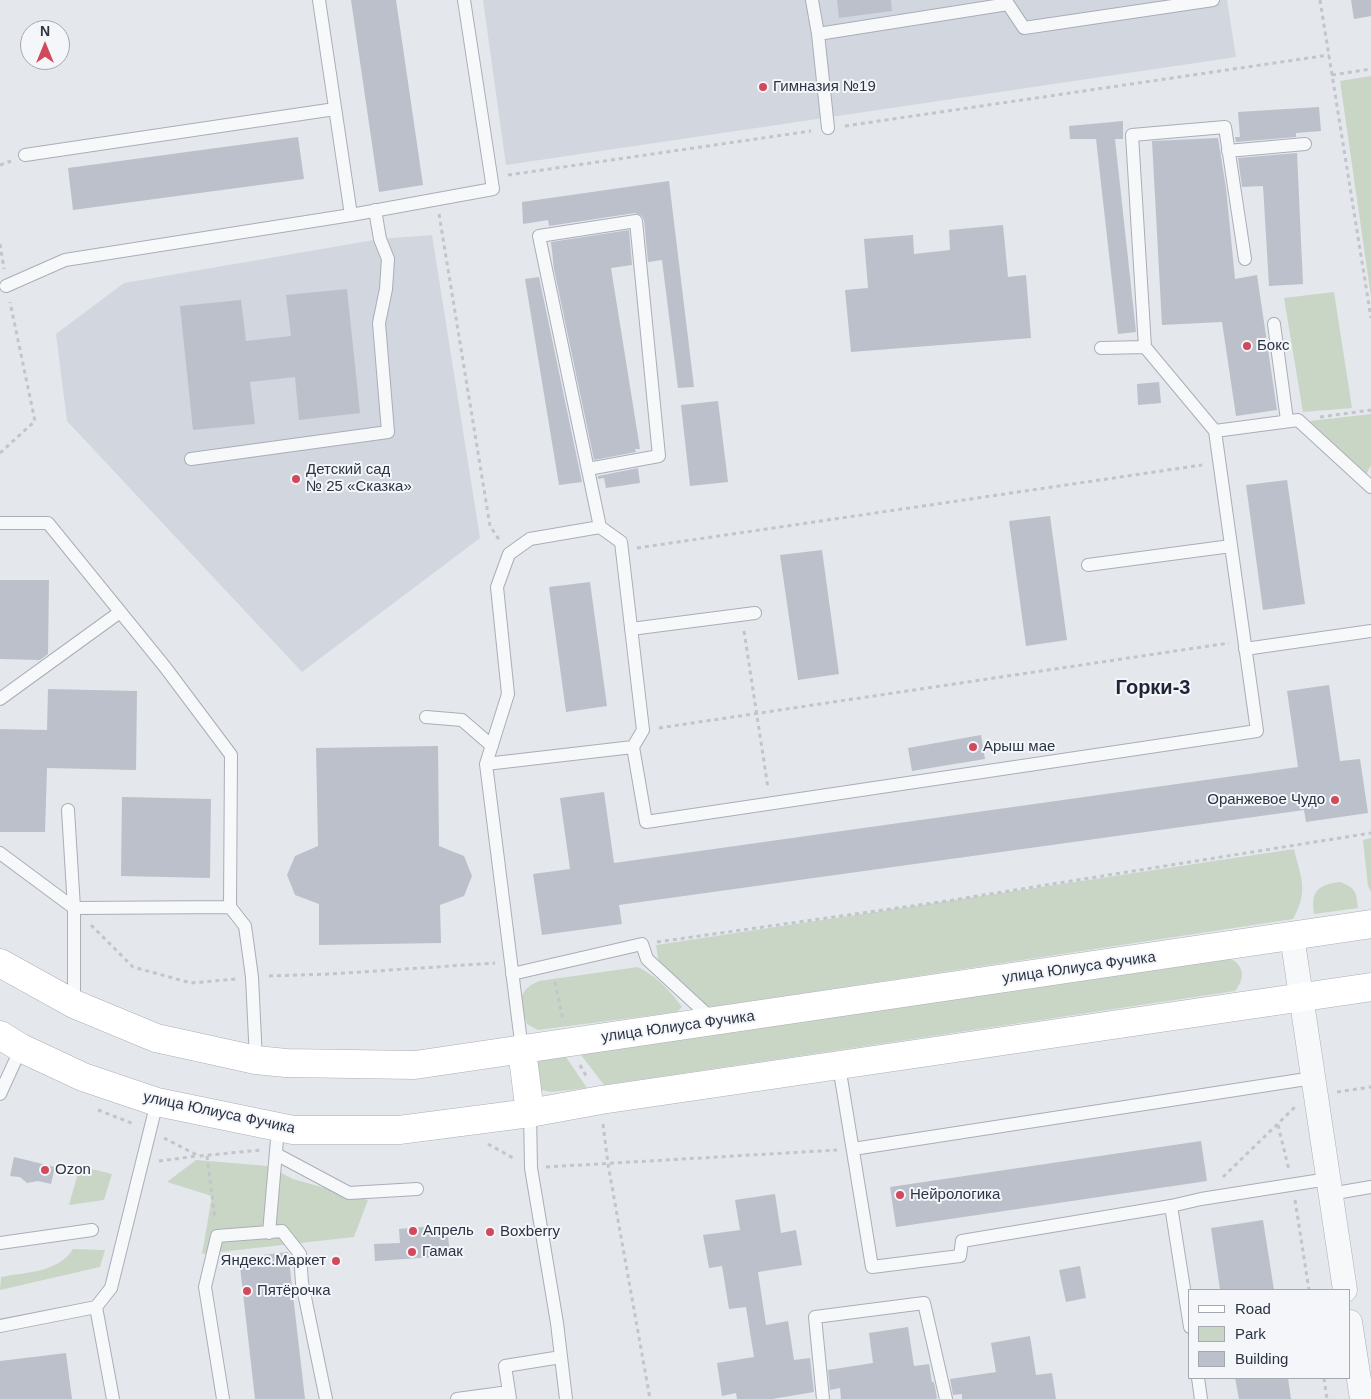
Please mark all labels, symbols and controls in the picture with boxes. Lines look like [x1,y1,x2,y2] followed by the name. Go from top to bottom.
[20,20,70,70] north arrow
[40,23,50,39] text: N
[773,78,876,96] place label: Гимназия №19
[757,81,769,93] marker: Гимназия №19
[1257,337,1289,355] place label: Бокс
[1241,340,1253,352] marker: Бокс
[306,461,412,496] place label: Детский сад № 25 «Сказка»
[290,473,302,485] marker: Детский сад № 25 «Сказка»
[1116,676,1190,700] district label: Горки-3
[983,738,1055,756] place label: Арыш мае
[967,741,979,753] marker: Арыш мае
[1207,791,1325,809] place label: Оранжевое Чудо
[1329,794,1341,806] marker: Оранжевое Чудо
[1001,948,1157,988] street label: улица Юлиуса Фучика
[600,1007,756,1047] street label: улица Юлиуса Фучика
[141,1088,297,1138] street label: улица Юлиуса Фучика
[55,1161,91,1179] place label: Ozon
[39,1164,51,1176] marker: Ozon
[910,1186,1000,1204] place label: Нейрологика
[894,1189,906,1201] marker: Нейрологика
[423,1222,474,1240] place label: Апрель
[500,1223,560,1241] place label: Boxberry
[407,1225,419,1237] marker: Апрель
[484,1226,496,1238] marker: Boxberry
[422,1243,463,1261] place label: Гамак
[406,1246,418,1258] marker: Гамак
[221,1252,326,1270] place label: Яндекс.Маркет
[330,1255,342,1267] marker: Яндекс.Маркет
[257,1282,331,1300] place label: Пятёрочка
[241,1285,253,1297] marker: Пятёрочка
[1188,1289,1351,1379] legend
[1235,1300,1271,1317] text: Road
[1235,1325,1266,1342] text: Park
[1235,1350,1288,1367] text: Building

